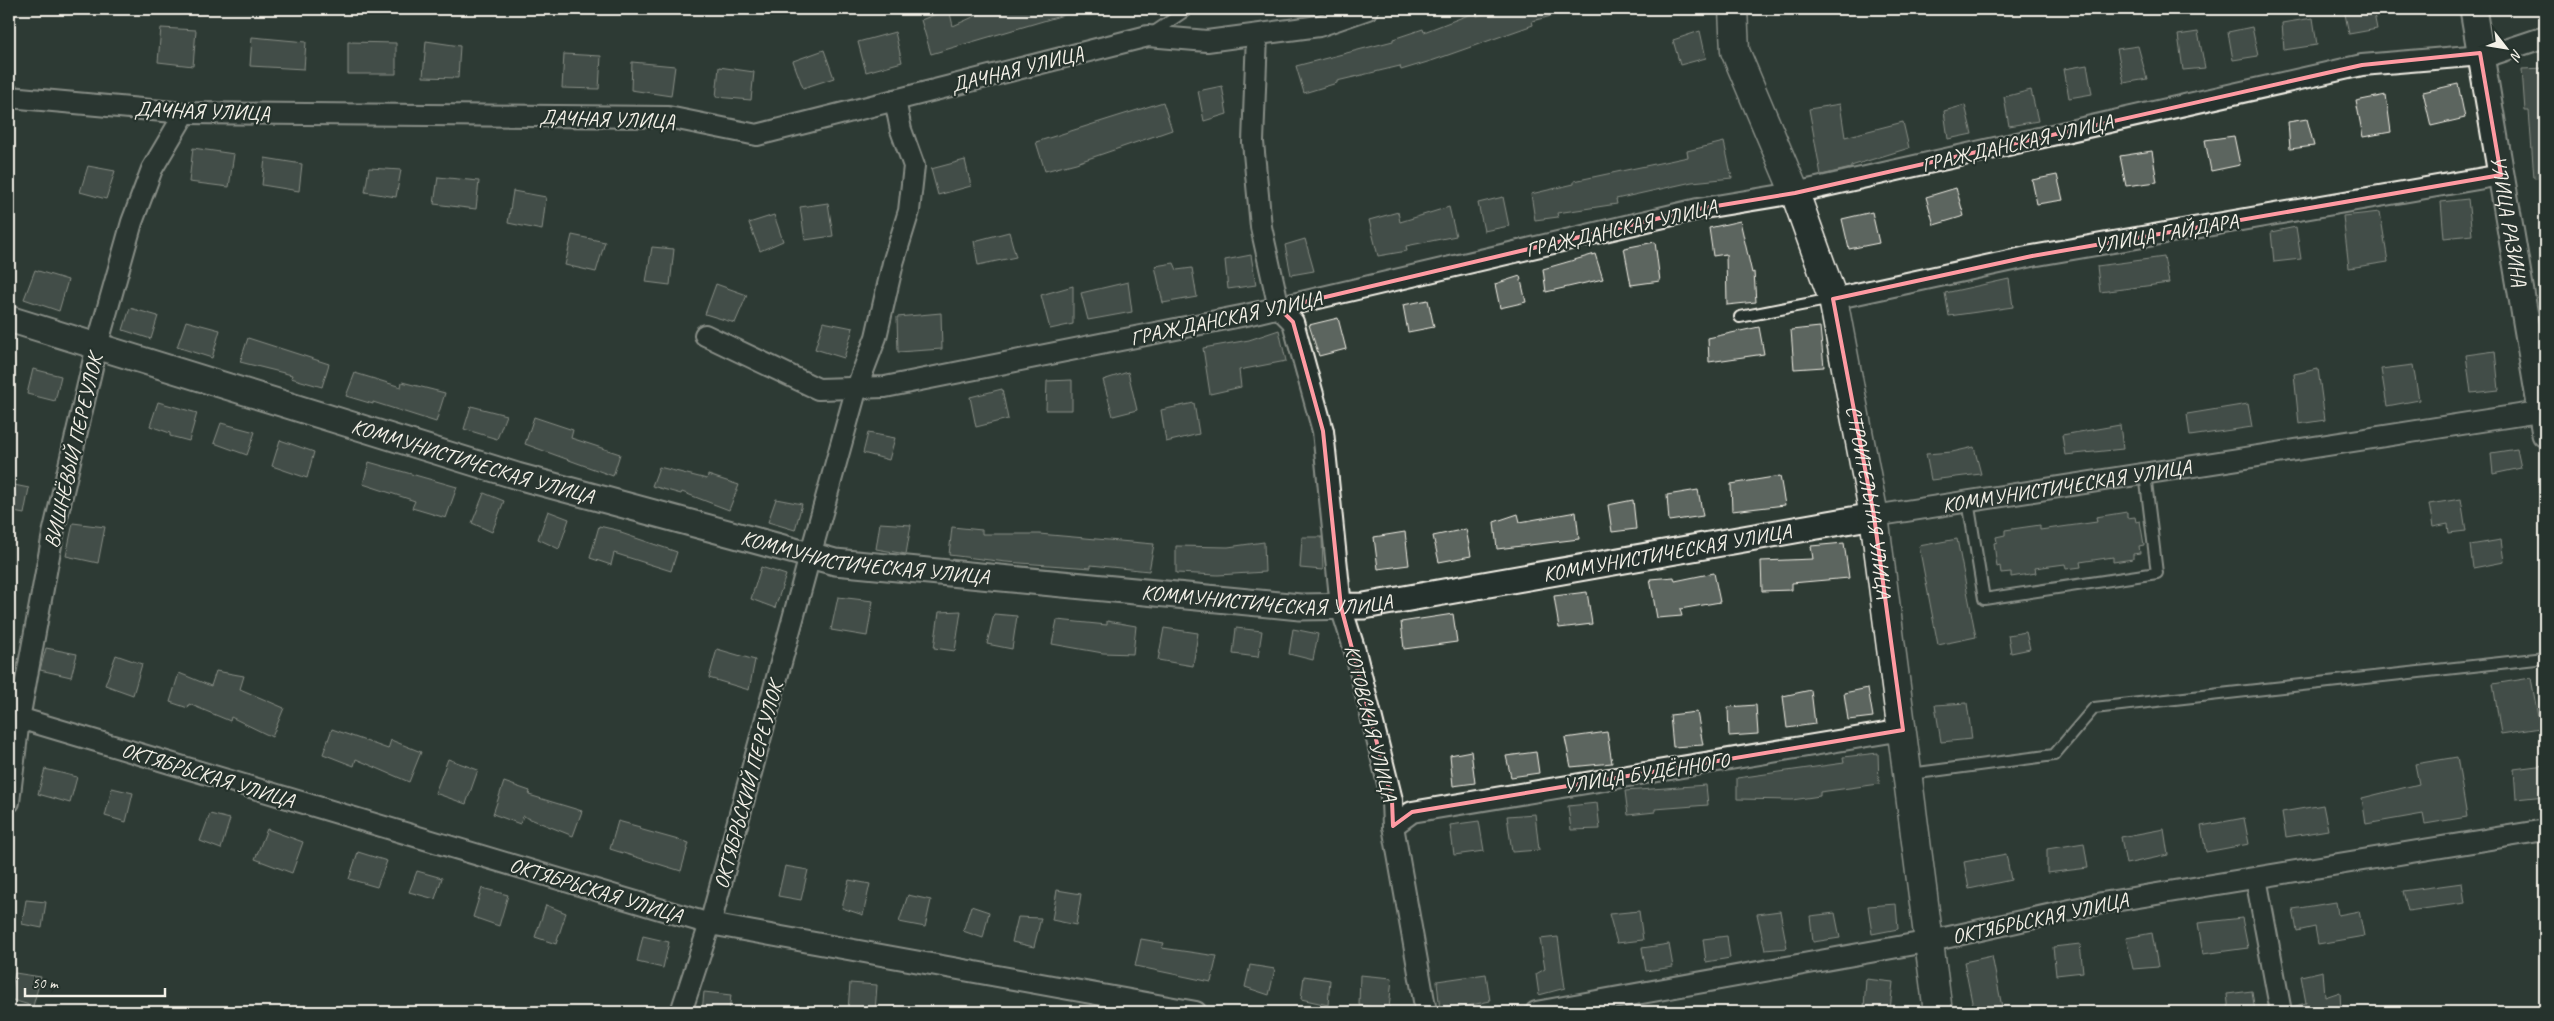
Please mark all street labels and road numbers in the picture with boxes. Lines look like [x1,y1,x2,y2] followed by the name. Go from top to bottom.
[948,40,1086,98] street label: ДАЧНАЯ УЛИЦА
[134,96,271,126] street label: ДАЧНАЯ УЛИЦА
[539,104,676,134] street label: ДАЧНАЯ УЛИЦА
[1919,108,2116,178] street label: ГРАЖДАНСКАЯ УЛИЦА
[2485,153,2533,289] street label: УЛИЦА РАЗИНА
[1523,193,1720,263] street label: ГРАЖДАНСКАЯ УЛИЦА
[2092,207,2240,258] street label: УЛИЦА ГАЙДАРА
[1128,285,1326,351] street label: ГРАЖДАНСКАЯ УЛИЦА
[38,347,109,550] street label: ВИШНЁВЫЙ ПЕРЕУЛОК
[1840,403,1898,600] street label: СТРОИТЕЛЬНАЯ УЛИЦА
[348,413,598,510] street label: КОММУНИСТИЧЕСКАЯ УЛИЦА
[1940,453,2194,518] street label: КОММУНИСТИЧЕСКАЯ УЛИЦА
[1541,518,1795,587] street label: КОММУНИСТИЧЕСКАЯ УЛИЦА
[738,524,992,590] street label: КОММУНИСТИЧЕСКАЯ УЛИЦА
[1140,579,1396,621] street label: КОММУНИСТИЧЕСКАЯ УЛИЦА
[1339,642,1403,805] street label: КОТОВСКАЯ УЛИЦА
[708,674,789,892] street label: ОКТЯБРЬСКИЙ ПЕРЕУЛОК
[118,736,299,814] street label: ОКТЯБРЬСКАЯ УЛИЦА
[1561,747,1733,799] street label: УЛИЦА БУДЁННОГО
[506,851,687,929] street label: ОКТЯБРЬСКАЯ УЛИЦА
[1950,886,2132,949] street label: ОКТЯБРЬСКАЯ УЛИЦА

